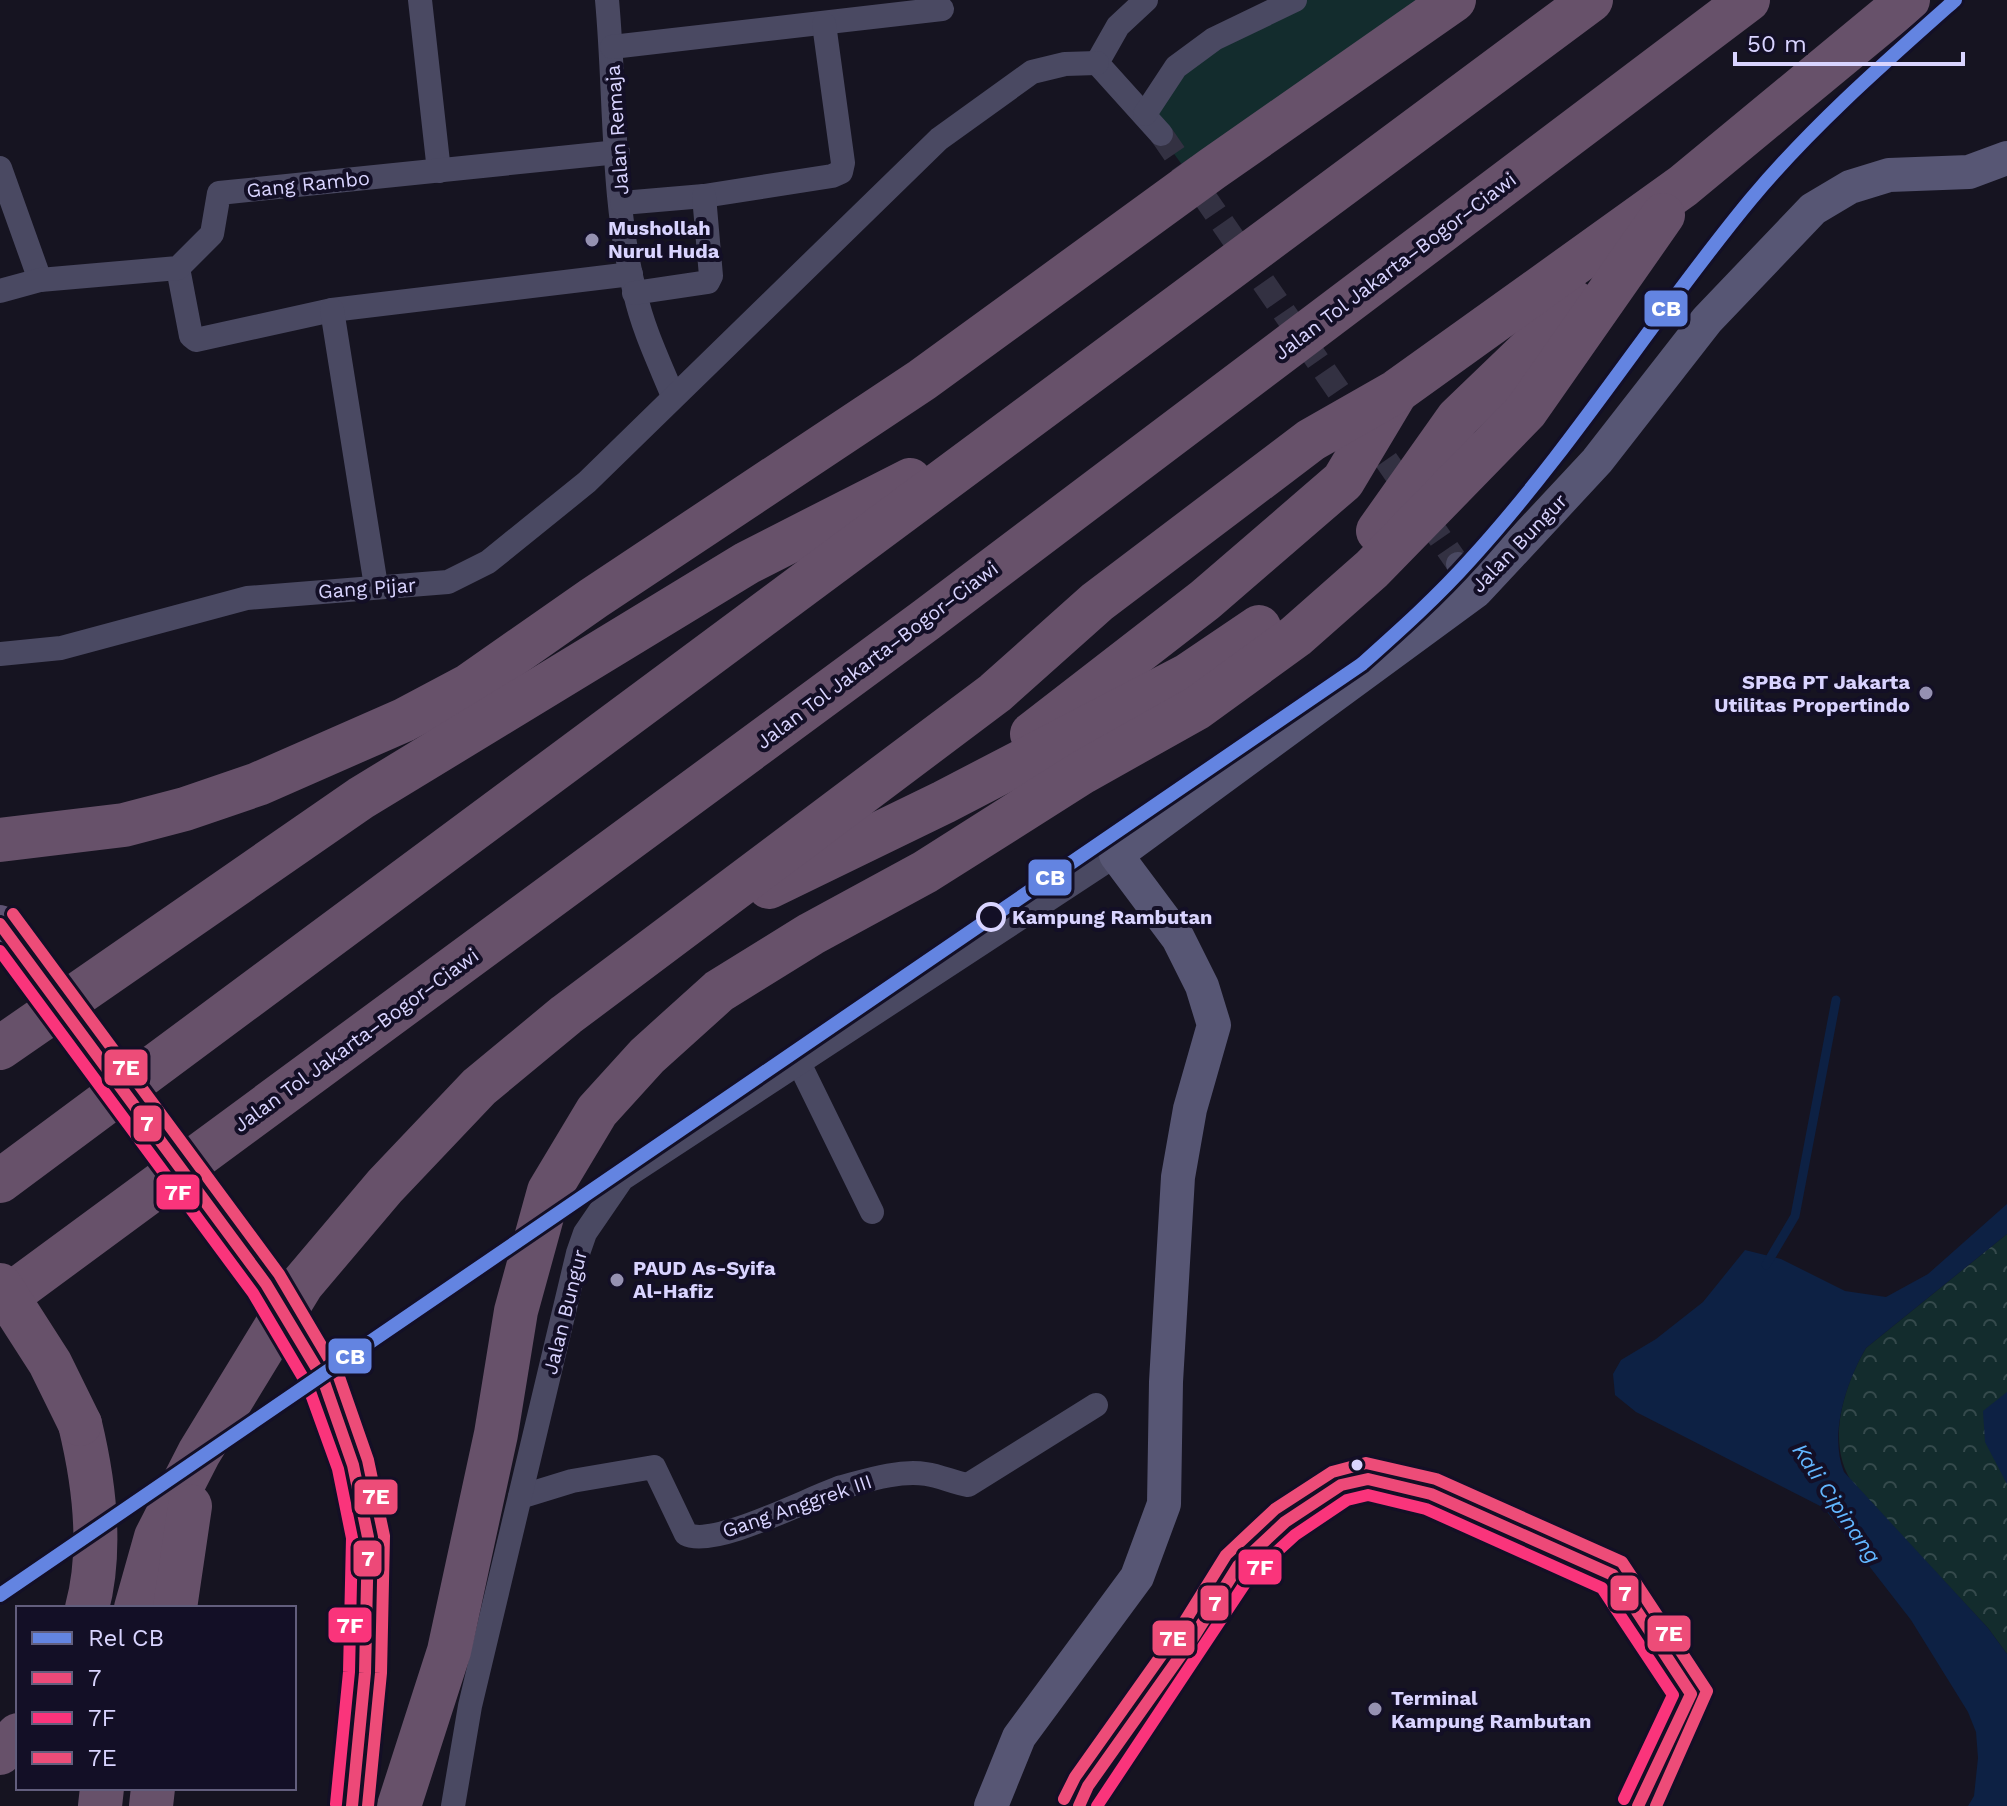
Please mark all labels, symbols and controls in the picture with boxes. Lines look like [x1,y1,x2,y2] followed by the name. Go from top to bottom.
[1735,16,1963,66] scale bar
[1747,30,1807,58] text: 50 m
[600,64,634,196] street label: Jalan Remaja
[245,166,371,202] street label: Gang Rambo
[1269,167,1521,365] street label: Jalan Tol Jakarta–Bogor–Ciawi
[608,216,720,263] place label: Mushollah Nurul Huda
[583,231,601,249] marker: Mushollah Nurul Huda
[1643,289,1689,328] line badge: CB
[1651,296,1681,321] text: CB
[1466,489,1572,597] street label: Jalan Bungur
[751,556,1003,754] street label: Jalan Tol Jakarta–Bogor–Ciawi
[317,573,417,603] street label: Gang Pijar
[1714,670,1910,717] place label: SPBG PT Jakarta Utilitas Propertindo
[1917,684,1935,702] marker: SPBG PT Jakarta Utilitas Propertindo
[1027,858,1073,897] line badge: CB
[1035,865,1065,890] text: CB
[977,903,1005,931] marker: Kampung Rambutan
[1012,905,1212,929] place label: Kampung Rambutan
[229,943,483,1137] street label: Jalan Tol Jakarta–Bogor–Ciawi
[103,1048,149,1087] line badge: 7E
[112,1055,140,1080] text: 7E
[132,1104,163,1143] line badge: 7
[140,1111,154,1136] text: 7
[155,1173,201,1211] line badge: 7F
[165,1180,191,1205] text: 7F
[538,1247,592,1377] street label: Jalan Bungur
[633,1256,776,1303] place label: PAUD As-Syifa Al-Hafiz
[608,1271,626,1289] marker: PAUD As-Syifa Al-Hafiz
[327,1337,373,1375] line badge: CB
[335,1344,365,1369] text: CB
[1787,1438,1886,1568] water label: Kali Cipinang
[1349,1457,1365,1473] unlabelled marker
[719,1469,875,1543] street label: Gang Anggrek III
[353,1478,399,1516] line badge: 7E
[362,1484,390,1509] text: 7E
[352,1539,383,1578] line badge: 7
[361,1546,375,1571] text: 7
[1237,1548,1283,1586] line badge: 7F
[1247,1555,1273,1580] text: 7F
[1609,1574,1640,1612] line badge: 7
[1618,1581,1632,1606] text: 7
[1199,1584,1230,1622] line badge: 7
[1208,1591,1222,1616] text: 7
[16,1606,296,1790] legend
[327,1606,373,1644] line badge: 7F
[337,1613,363,1638] text: 7F
[1646,1614,1692,1653] line badge: 7E
[1151,1619,1196,1657] line badge: 7E
[1655,1621,1683,1646] text: 7E
[88,1624,164,1652] text: Rel CB
[1159,1626,1187,1651] text: 7E
[88,1664,101,1692] text: 7
[1391,1686,1591,1733] place label: Terminal Kampung Rambutan
[1366,1700,1384,1718] marker: Terminal Kampung Rambutan
[88,1704,116,1732] text: 7F
[88,1744,117,1772] text: 7E

